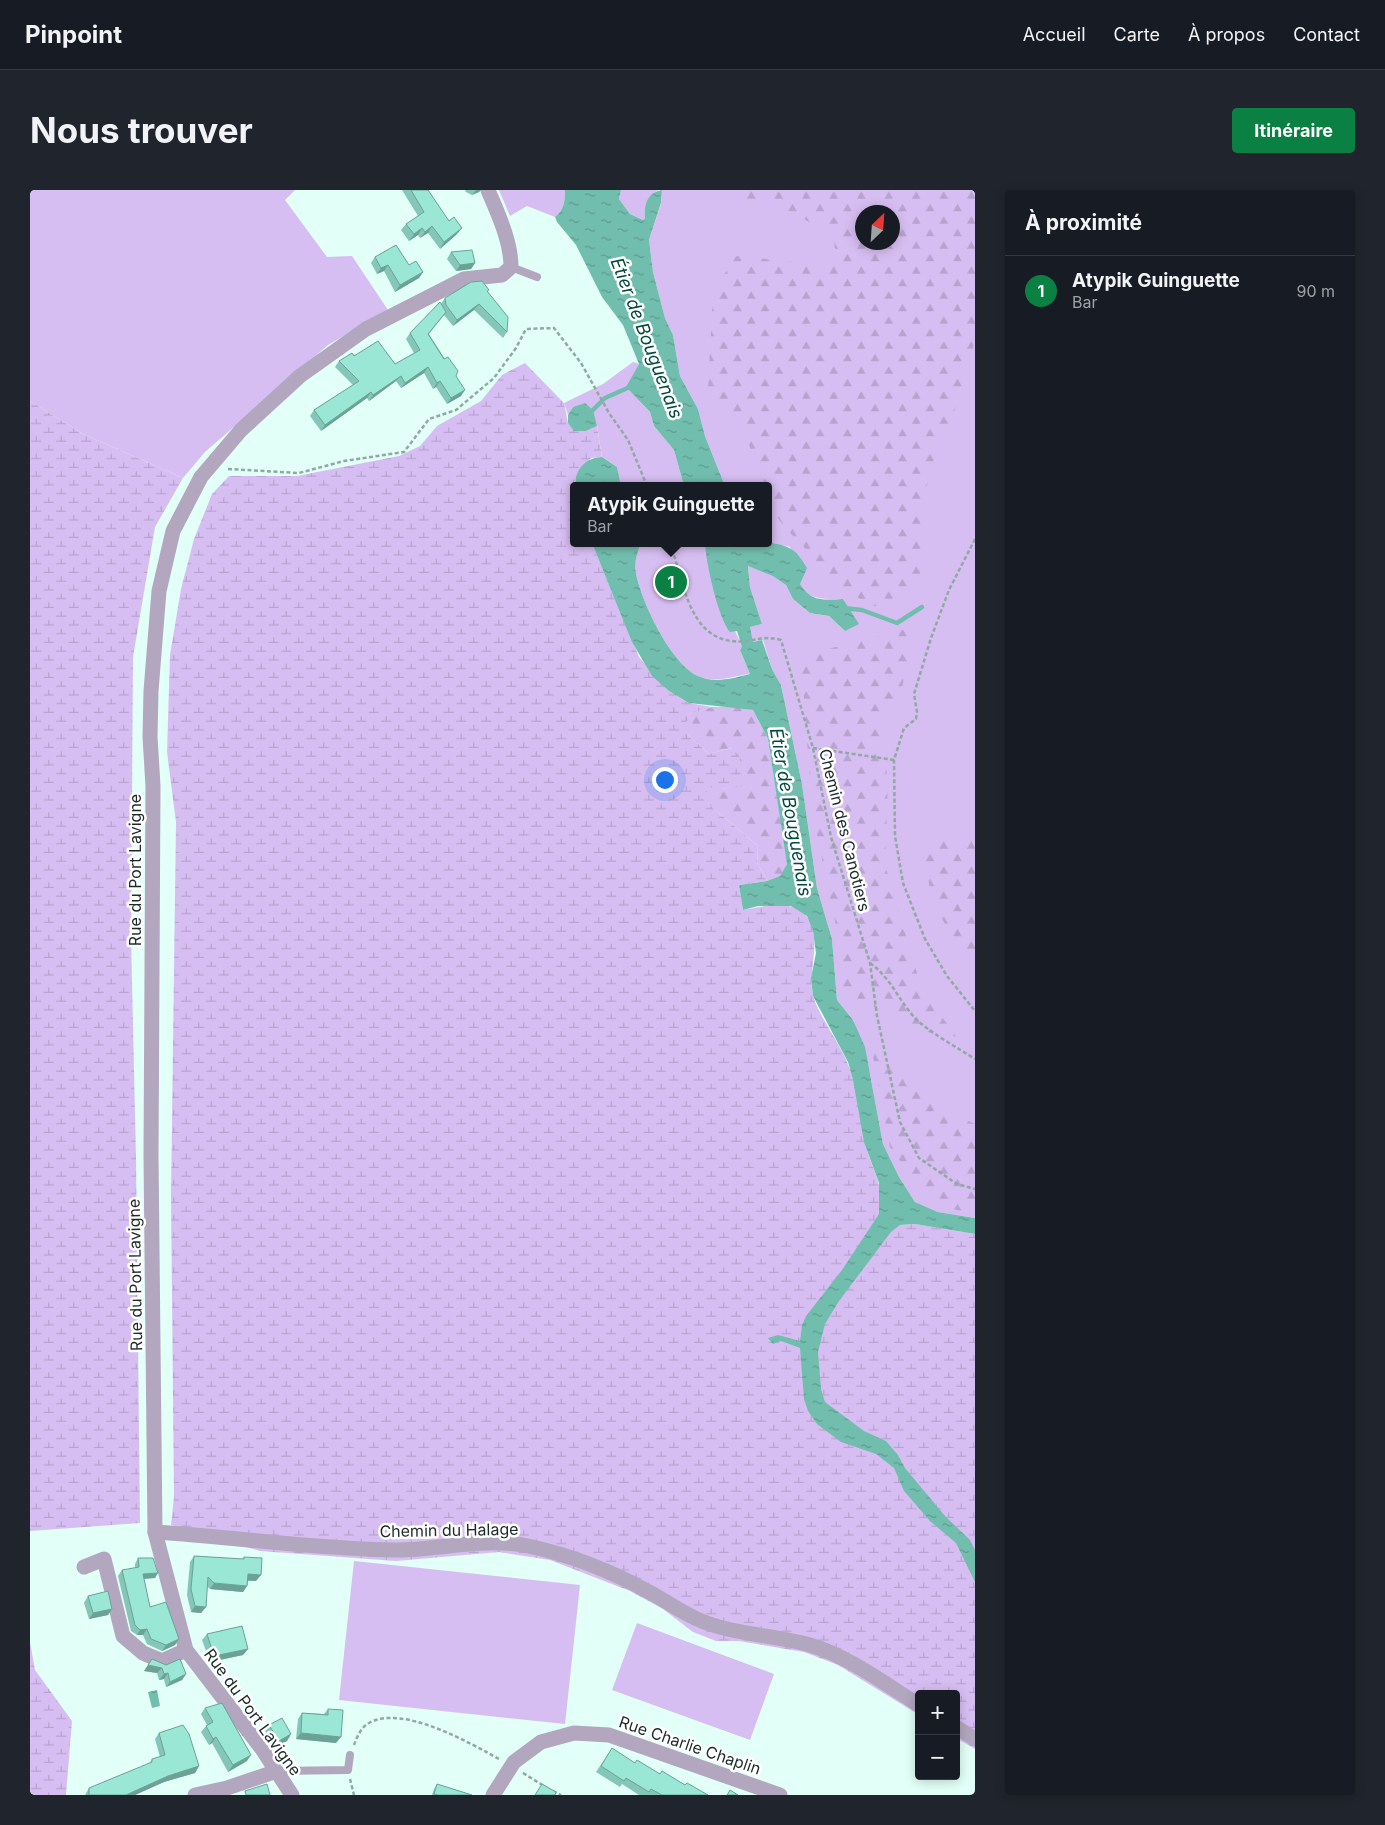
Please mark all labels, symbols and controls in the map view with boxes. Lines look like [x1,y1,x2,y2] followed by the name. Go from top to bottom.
[25,20,122,49] text: Pinpoint
[1023,24,1086,45] text: Accueil
[1114,24,1160,45] text: Carte
[1188,24,1265,45] text: À propos
[1293,24,1360,45] text: Contact
[1232,108,1355,153] button: Itinéraire
[30,109,253,151] text: Nous trouver
[855,205,900,250] north arrow
[1025,210,1142,235] text: À proximité
[607,254,688,421] water label: Étier de Bouguenais
[1072,269,1240,292] text: Atypik Guinguette
[1038,281,1044,301] text: 1
[1296,281,1335,301] text: 90 m
[1072,292,1097,312] text: Bar
[570,482,772,547] popup
[587,493,755,516] text: Atypik Guinguette
[587,516,613,536] text: Bar
[655,563,687,601] pin: 1
[766,726,817,898] water label: Étier de Bouguenais
[815,747,875,913] street label: Chemin des Canotiers
[652,767,678,793] your location
[125,794,145,946] street label: Rue du Port Lavigne
[124,1199,146,1351] street label: Rue du Port Lavigne
[379,1519,519,1541] street label: Chemin du Halage
[200,1644,306,1780] street label: Rue du Port Lavigne
[915,1690,960,1780] map controls
[915,1690,960,1735] button: +
[616,1711,764,1779] street label: Rue Charlie Chaplin
[915,1735,960,1780] button: −

